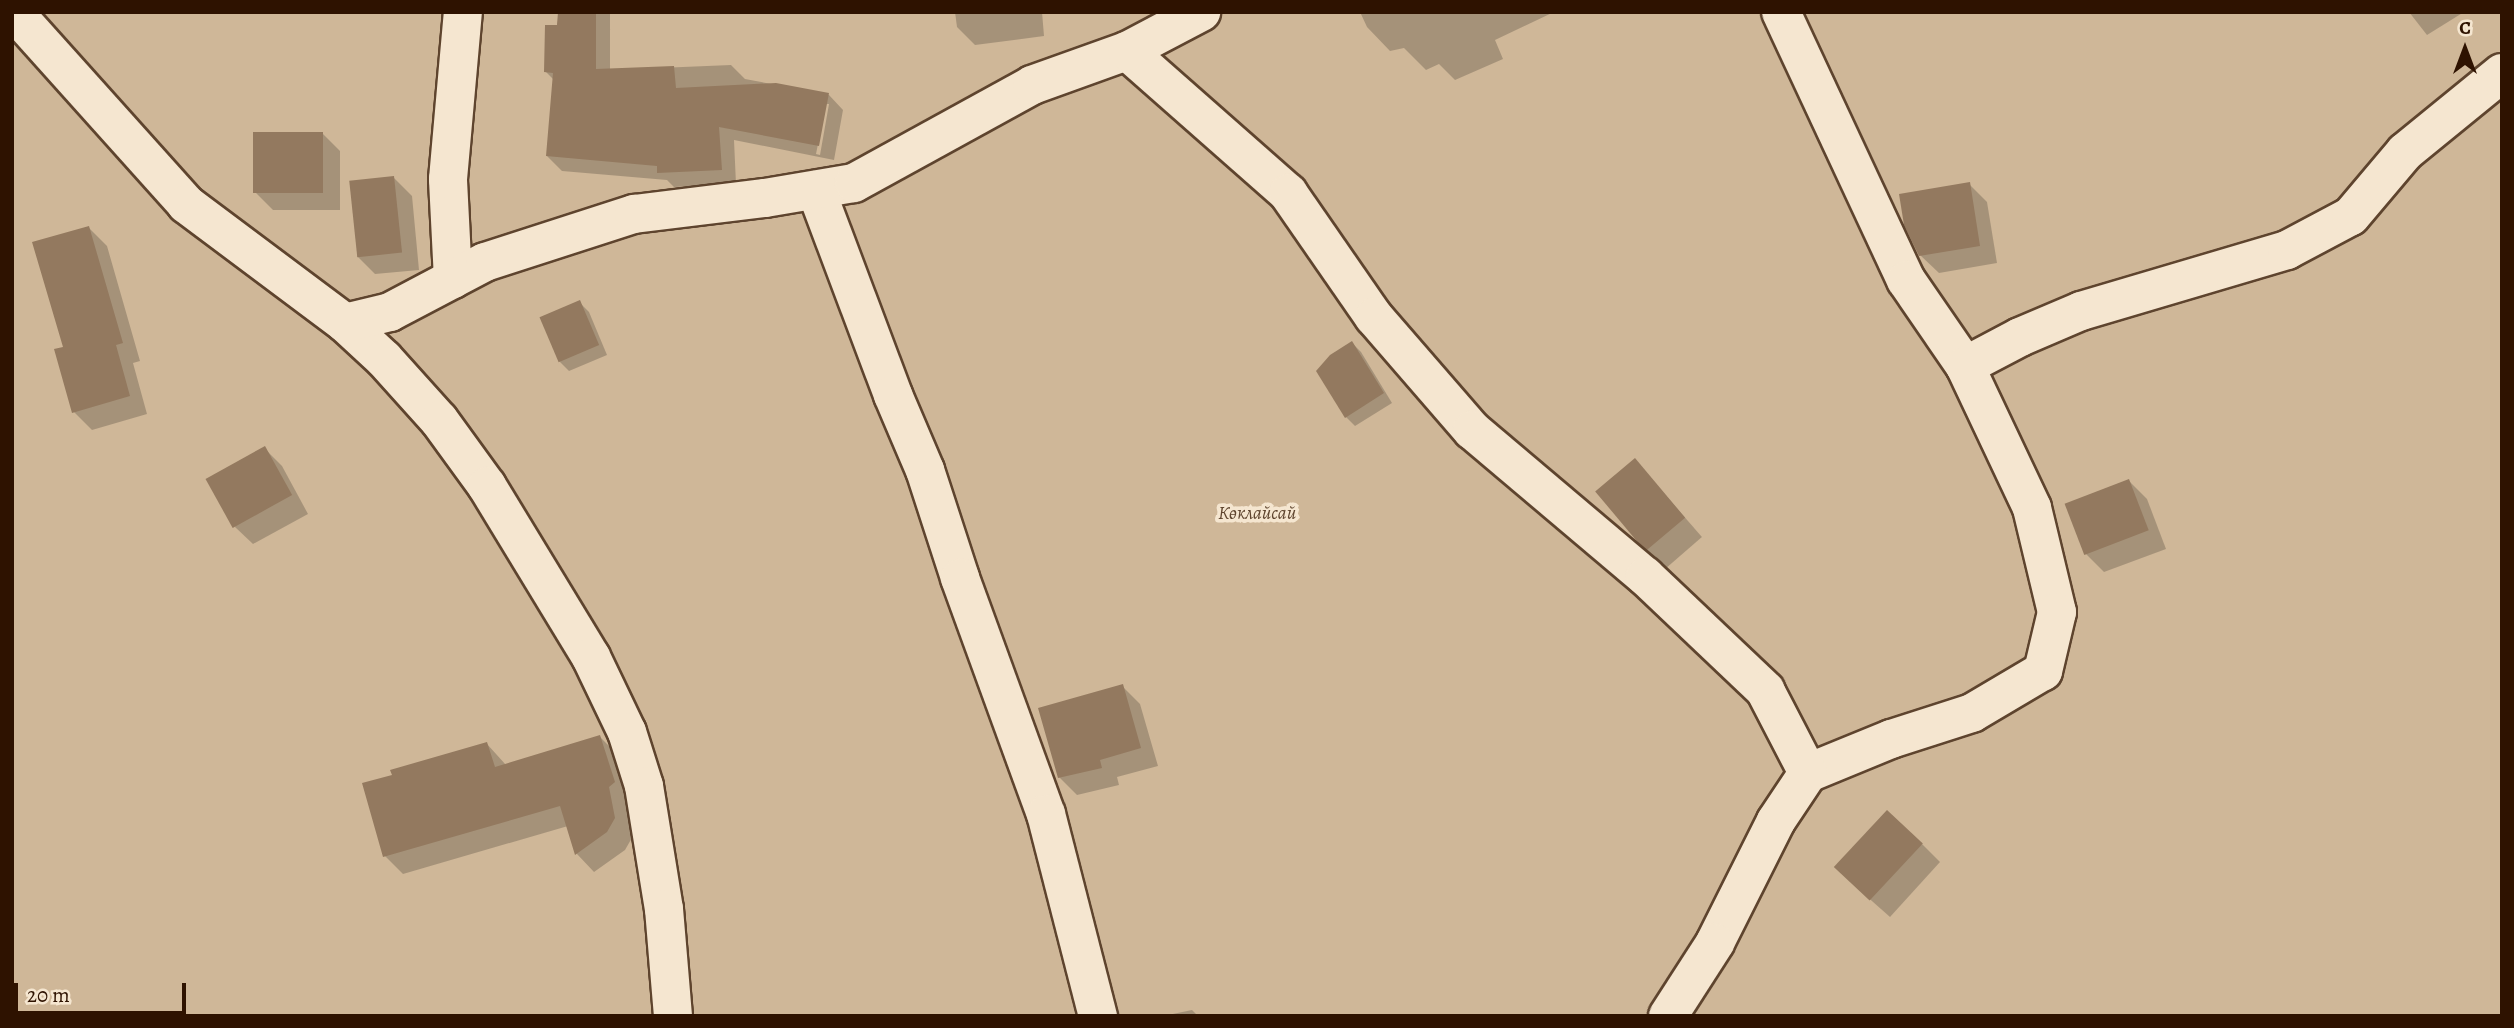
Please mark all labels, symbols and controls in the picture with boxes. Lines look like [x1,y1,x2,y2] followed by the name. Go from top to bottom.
[2430,14,2500,84] north arrow
[2459,15,2471,41] text: С
[1218,503,1296,525] park label: Көклайсай
[18,968,189,1012] scale bar
[27,981,70,1009] text: 20 m

